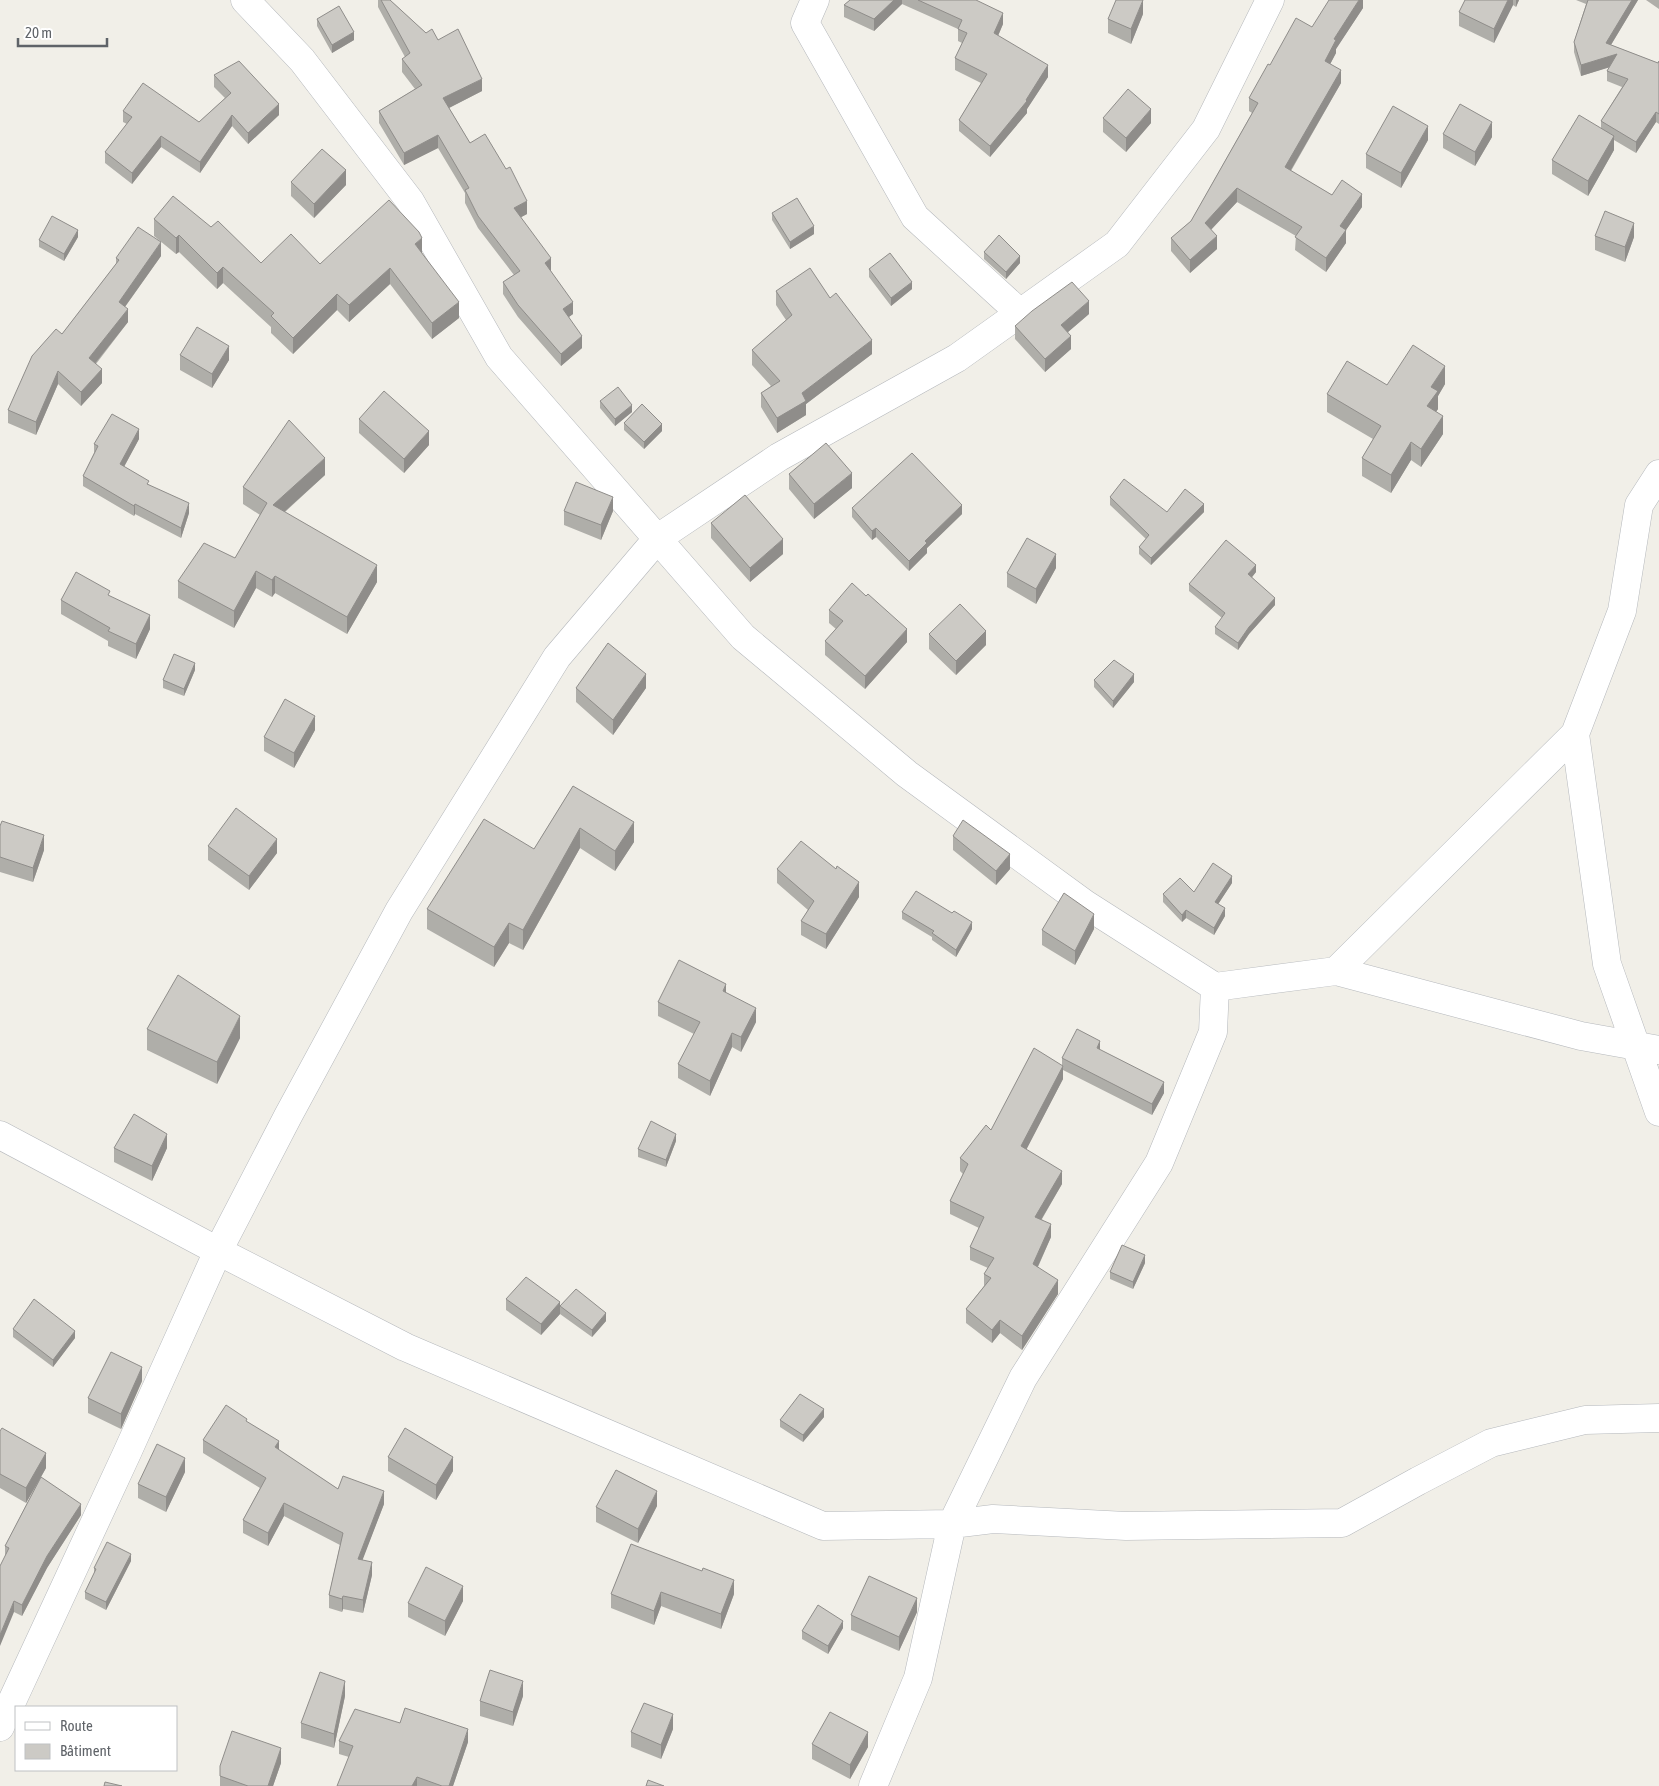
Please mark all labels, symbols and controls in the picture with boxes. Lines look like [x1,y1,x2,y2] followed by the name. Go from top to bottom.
[18,15,106,47] scale bar
[25,24,52,41] text: 20 m
[15,1706,178,1771] legend
[60,1717,93,1734] text: Route
[60,1742,111,1759] text: Bâtiment

